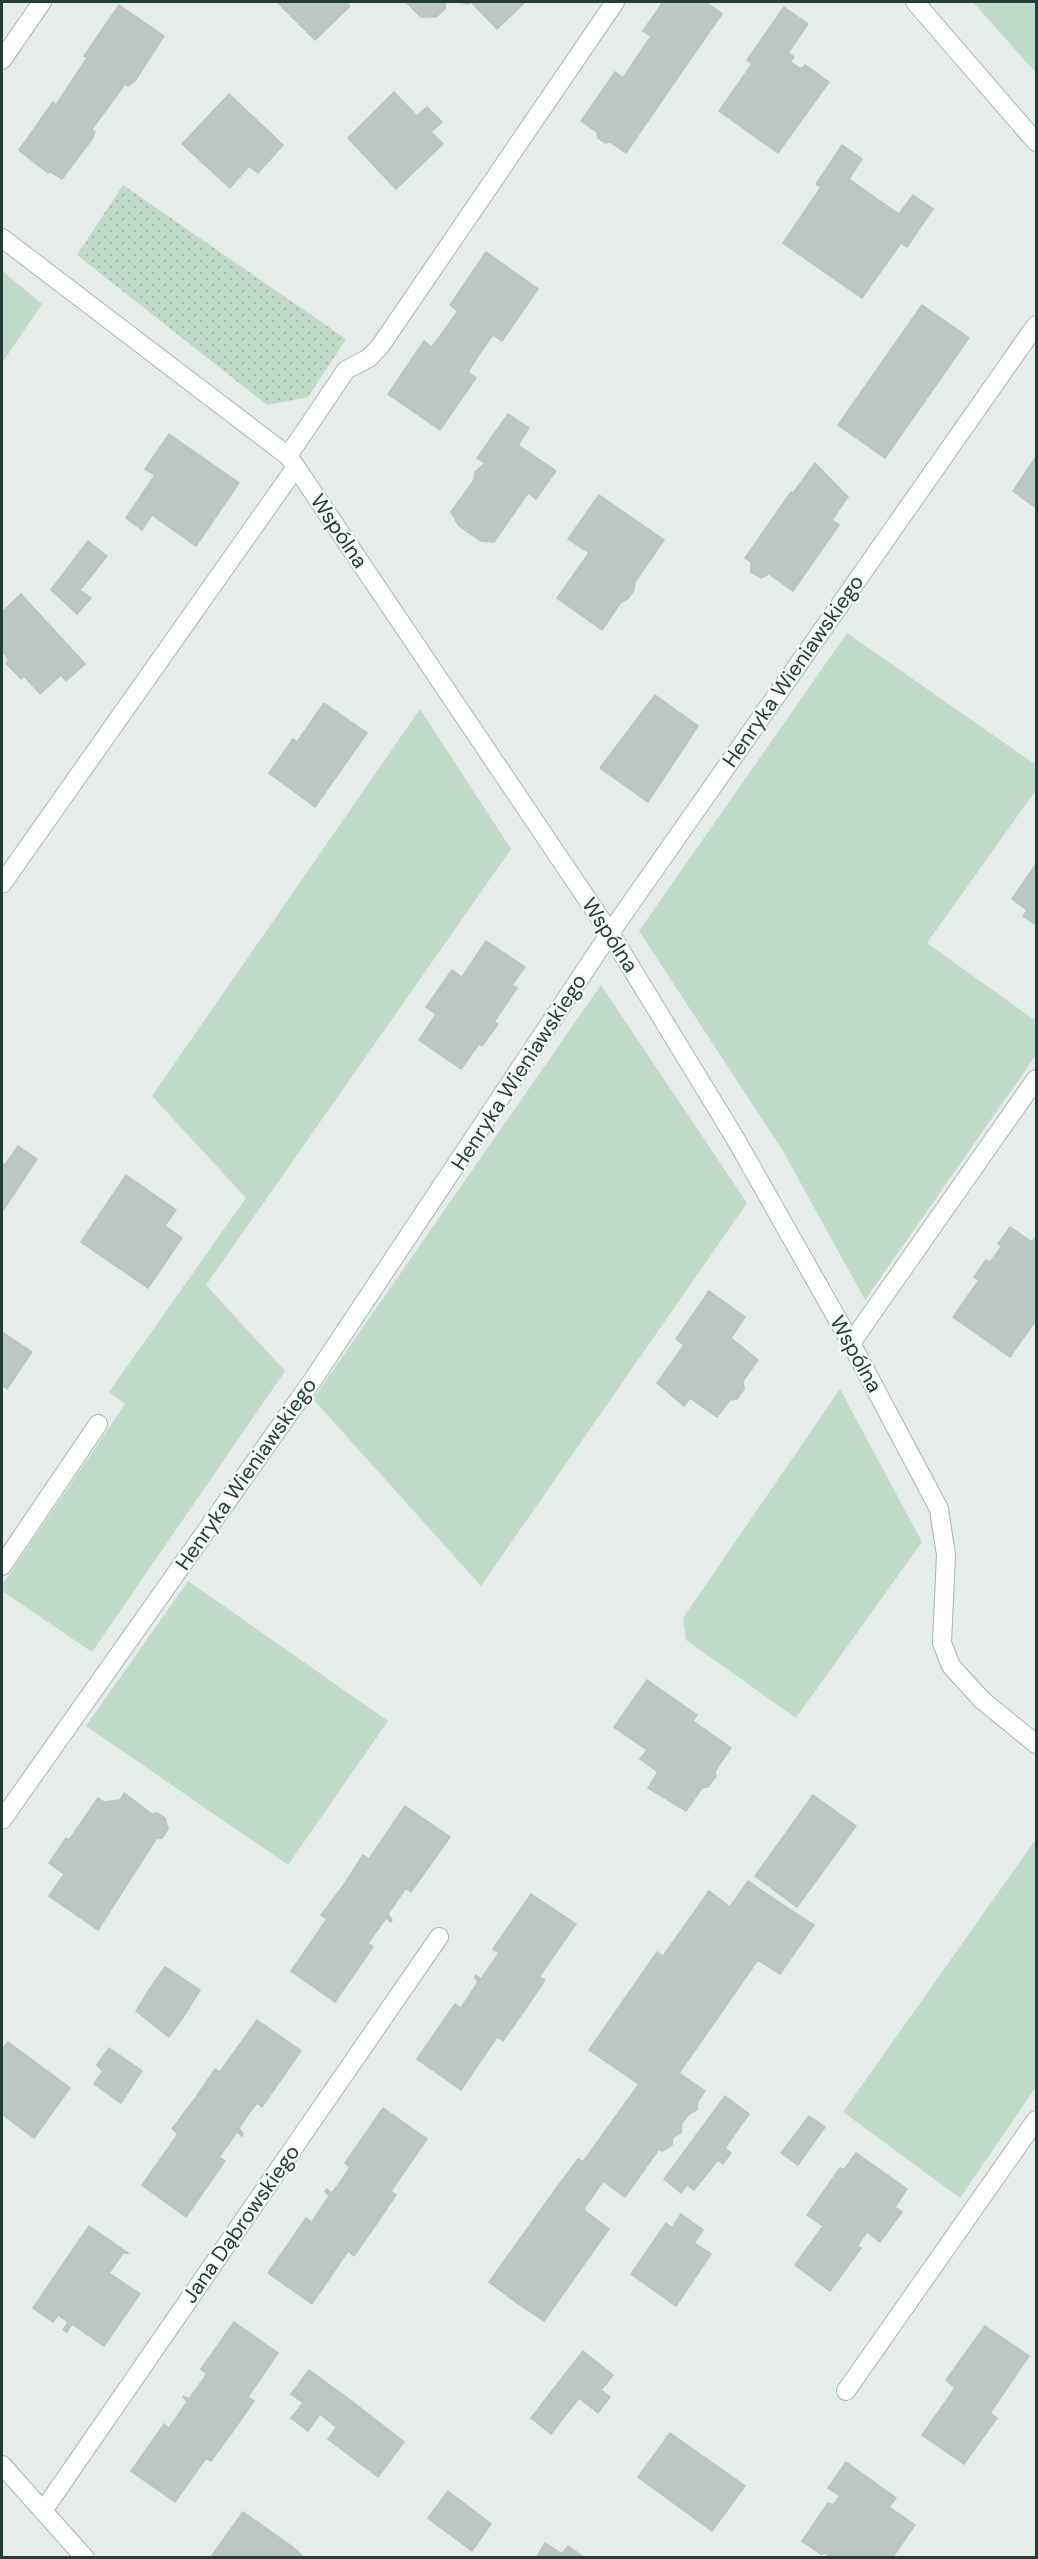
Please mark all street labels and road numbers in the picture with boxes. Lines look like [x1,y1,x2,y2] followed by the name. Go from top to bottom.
[304,488,374,574] street label: Wspólna
[716,569,870,773] street label: Henryka Wieniawskiego
[575,892,645,978] street label: Wspólna
[445,968,593,1176] street label: Henryka Wieniawskiego
[823,1311,889,1397] street label: Wspólna
[169,1372,323,1576] street label: Henryka Wieniawskiego
[176,2139,306,2309] street label: Jana Dąbrowskiego

